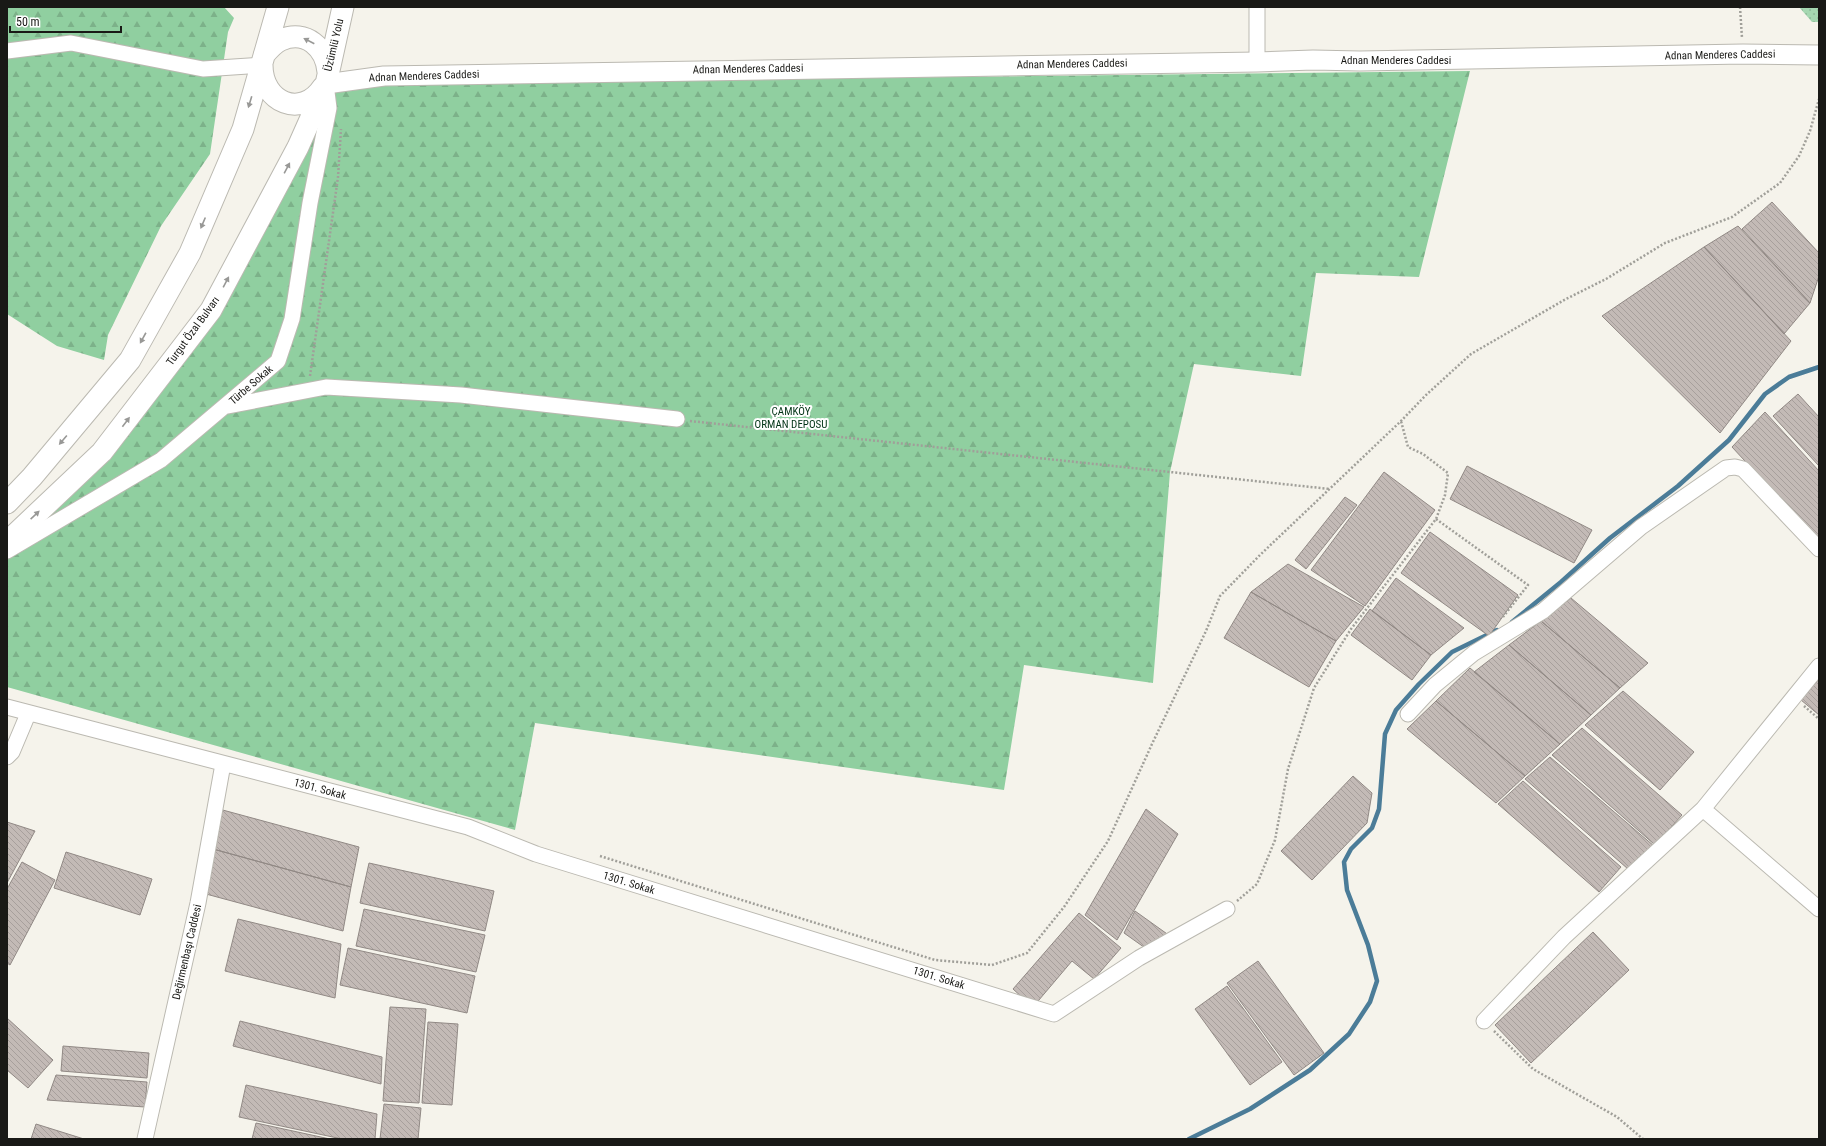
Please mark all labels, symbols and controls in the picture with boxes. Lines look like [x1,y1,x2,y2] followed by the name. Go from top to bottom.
[10,8,121,34] scale bar
[16,15,40,29] text: 50 m
[322,17,346,73] street label: Üzümlü Yolu
[303,38,315,44] one-way arrow
[1665,48,1775,62] street label: Adnan Menderes Caddesi
[1341,54,1451,67] street label: Adnan Menderes Caddesi
[1017,57,1127,71] street label: Adnan Menderes Caddesi
[693,62,803,76] street label: Adnan Menderes Caddesi
[368,68,480,84] street label: Adnan Menderes Caddesi
[247,96,253,108] one-way arrow
[284,162,291,174] one-way arrow
[199,217,205,229] one-way arrow
[222,277,229,288] one-way arrow
[164,294,222,368] street label: Turgut Özal Bulvarı
[139,332,146,344] one-way arrow
[227,363,275,407] street label: Türbe Sokak
[755,405,827,431] park label: ÇAMKÖY ORMAN DEPOSU
[121,416,130,427] one-way arrow
[59,435,68,446] one-way arrow
[31,511,40,520] one-way arrow
[292,776,348,802] street label: 1301. Sokak
[601,869,657,897] street label: 1301. Sokak
[170,903,204,1001] street label: Değirmenbaşı Caddesi
[911,964,967,992] street label: 1301. Sokak

